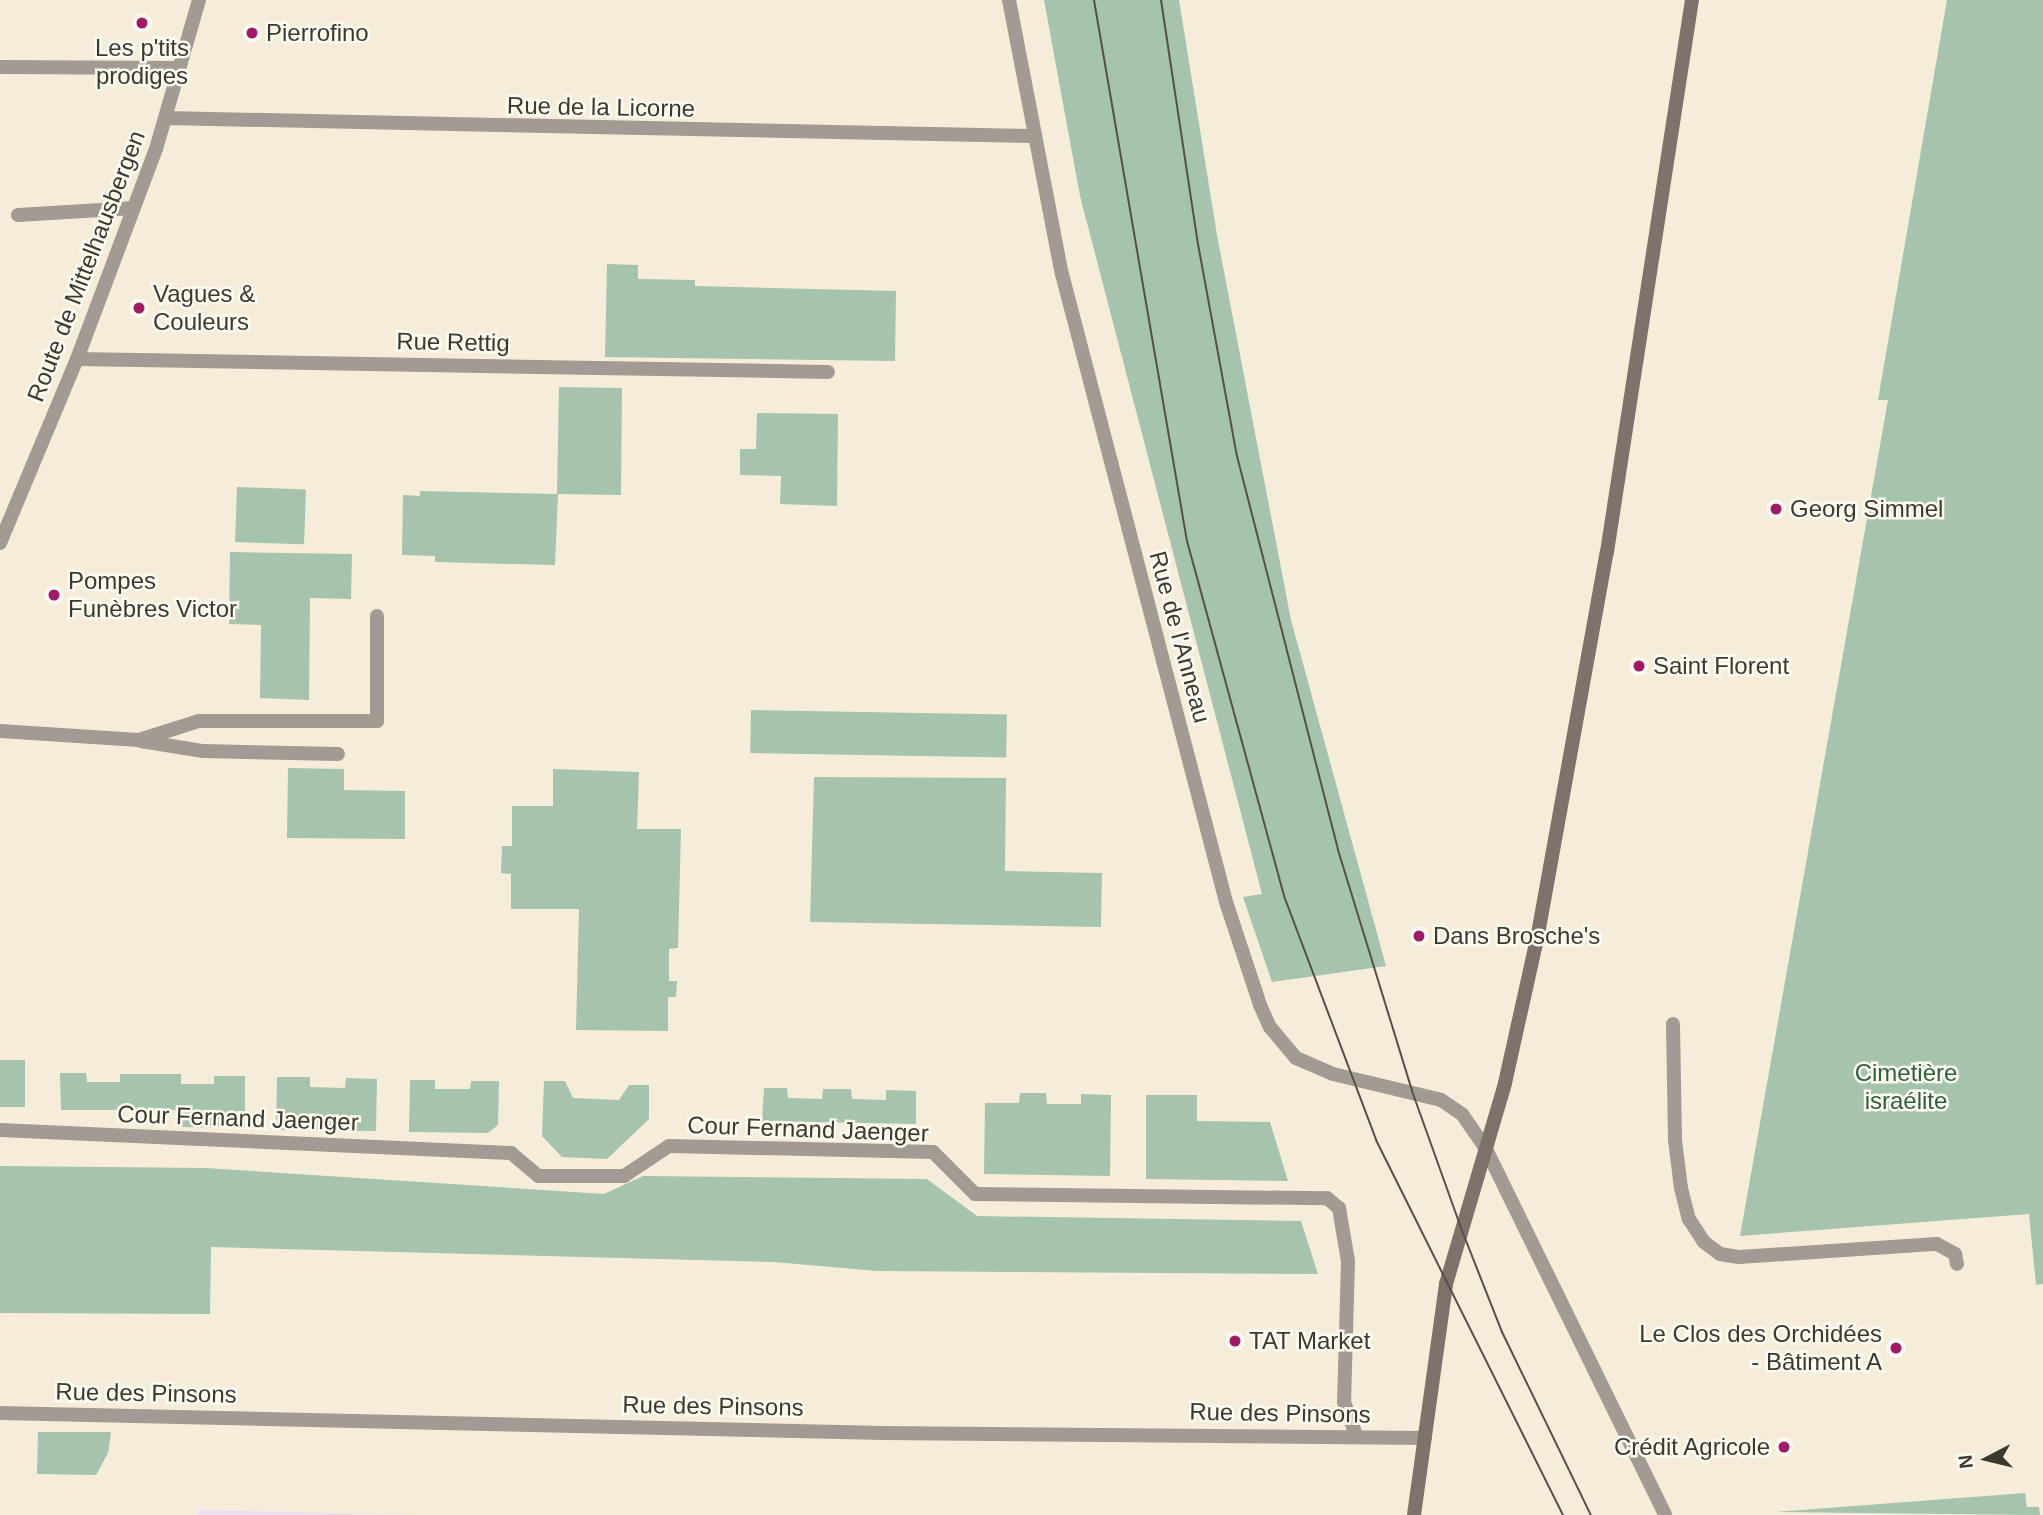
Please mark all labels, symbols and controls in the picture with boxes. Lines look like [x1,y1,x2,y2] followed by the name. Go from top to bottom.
[134,15,150,31] marker: Les p'tits prodiges
[266,19,369,47] place label: Pierrofino
[244,25,260,41] marker: Pierrofino
[95,34,189,90] place label: Les p'tits prodiges
[507,91,695,123] street label: Rue de la Licorne
[21,126,151,406] street label: Route de Mittelhausbergen
[153,280,255,336] place label: Vagues & Couleurs
[131,300,147,316] marker: Vagues & Couleurs
[396,327,510,357] street label: Rue Rettig
[1790,495,1943,523] place label: Georg Simmel
[1768,501,1784,517] marker: Georg Simmel
[1143,548,1217,726] street label: Rue de l'Anneau
[68,567,237,623] place label: Pompes Funèbres Victor
[46,587,62,603] marker: Pompes Funèbres Victor
[1653,652,1789,680] place label: Saint Florent
[1631,658,1647,674] marker: Saint Florent
[1433,922,1600,950] place label: Dans Brosche's
[1411,928,1427,944] marker: Dans Brosche's
[1855,1059,1957,1115] park label: Cimetière israélite
[117,1099,359,1137] street label: Cour Fernand Jaenger
[687,1110,929,1148] street label: Cour Fernand Jaenger
[1639,1320,1882,1376] place label: Le Clos des Orchidées - Bâtiment A
[1249,1327,1371,1355] place label: TAT Market
[1227,1333,1243,1349] marker: TAT Market
[1888,1340,1904,1356] marker: Le Clos des Orchidées - Bâtiment A
[55,1377,237,1409] street label: Rue des Pinsons
[622,1390,804,1422] street label: Rue des Pinsons
[1189,1397,1371,1429] street label: Rue des Pinsons
[1952,1424,2022,1494] north arrow
[1613,1433,1770,1461] place label: Crédit Agricole
[1776,1439,1792,1455] marker: Crédit Agricole
[1954,1454,1977,1470] text: N

